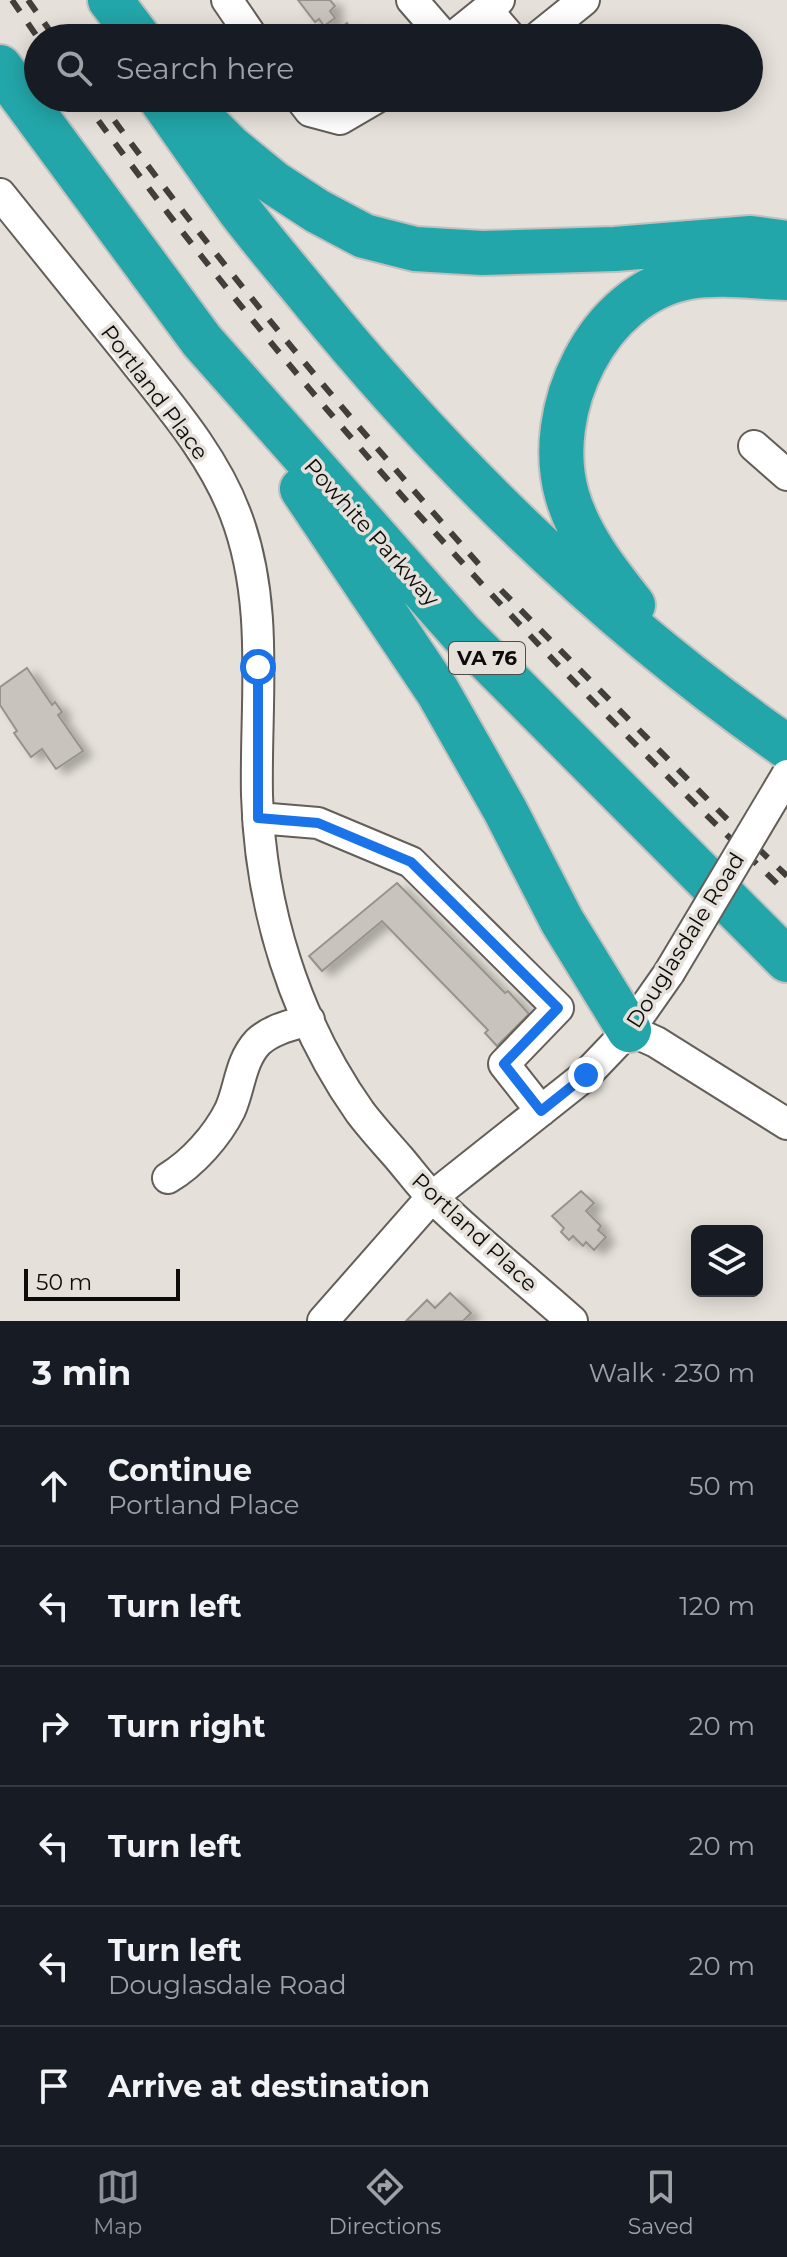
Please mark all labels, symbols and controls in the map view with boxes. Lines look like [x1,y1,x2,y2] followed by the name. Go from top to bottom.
[24,24,763,112] search box
[52,46,96,90] icon: search
[116,50,294,87] text: Search here
[95,319,214,465] street label: Portland Place
[298,453,445,612] street label: Powhite Parkway
[449,642,525,674] road number: VA 76
[240,649,276,685] route start
[620,848,750,1033] street label: Douglasdale Road
[568,1057,604,1093] route end
[406,1167,543,1297] street label: Portland Place
[691,1225,763,1297] map controls
[691,1225,763,1297] button: layers
[24,1265,180,1301] scale bar
[36,1269,92,1296] text: 50 m
[32,1352,131,1394] text: 3 min
[588,1357,755,1389] text: Walk · 230 m
[108,1452,252,1489] text: Continue
[32,1464,76,1508] icon: ahead
[689,1470,755,1502] text: 50 m
[108,1489,299,1521] text: Portland Place
[32,1584,76,1628] icon: left
[108,1588,241,1625] text: Turn left
[679,1590,755,1622] text: 120 m
[32,1704,76,1748] icon: right
[108,1708,265,1745] text: Turn right
[689,1710,755,1742] text: 20 m
[32,1824,76,1868] icon: left
[108,1828,241,1865] text: Turn left
[689,1830,755,1862] text: 20 m
[108,1932,241,1969] text: Turn left
[32,1944,76,1988] icon: left
[689,1950,755,1982] text: 20 m
[108,1969,347,2001] text: Douglasdale Road
[32,2064,76,2108] icon: arrive
[108,2068,430,2105] text: Arrive at destination
[93,2165,142,2240] tab: Map
[329,2165,441,2240] tab: Directions
[628,2165,694,2240] tab: Saved

